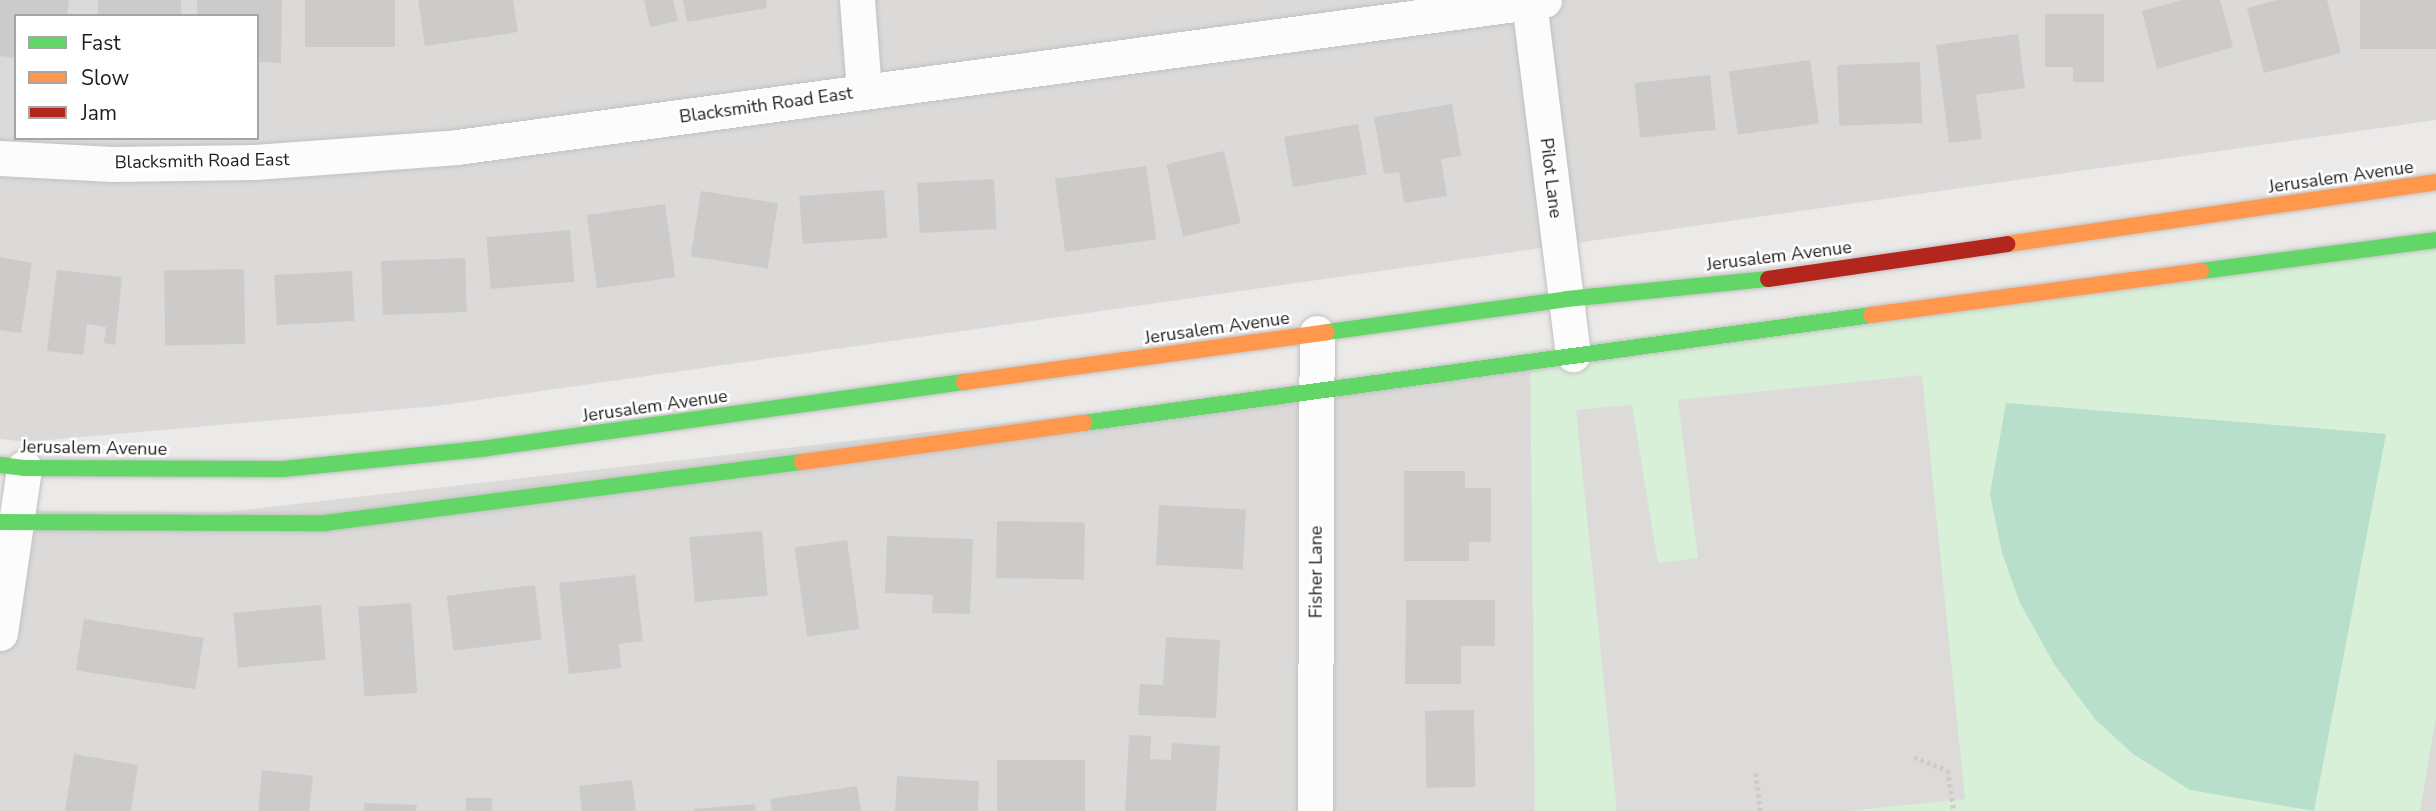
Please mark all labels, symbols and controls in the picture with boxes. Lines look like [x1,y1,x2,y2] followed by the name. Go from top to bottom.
[14,14,259,140] legend
[81,29,121,57] text: Fast
[81,64,129,92] text: Slow
[678,82,854,128] street label: Blacksmith Road East
[81,99,117,127] text: Jam
[1535,137,1567,219] street label: Pilot Lane
[114,149,290,173] street label: Blacksmith Road East
[2267,156,2415,198] street label: Jerusalem Avenue
[1705,236,1853,276] street label: Jerusalem Avenue
[1143,307,1291,349] street label: Jerusalem Avenue
[581,385,729,427] street label: Jerusalem Avenue
[21,436,167,460] street label: Jerusalem Avenue
[1305,526,1327,618] street label: Fisher Lane

